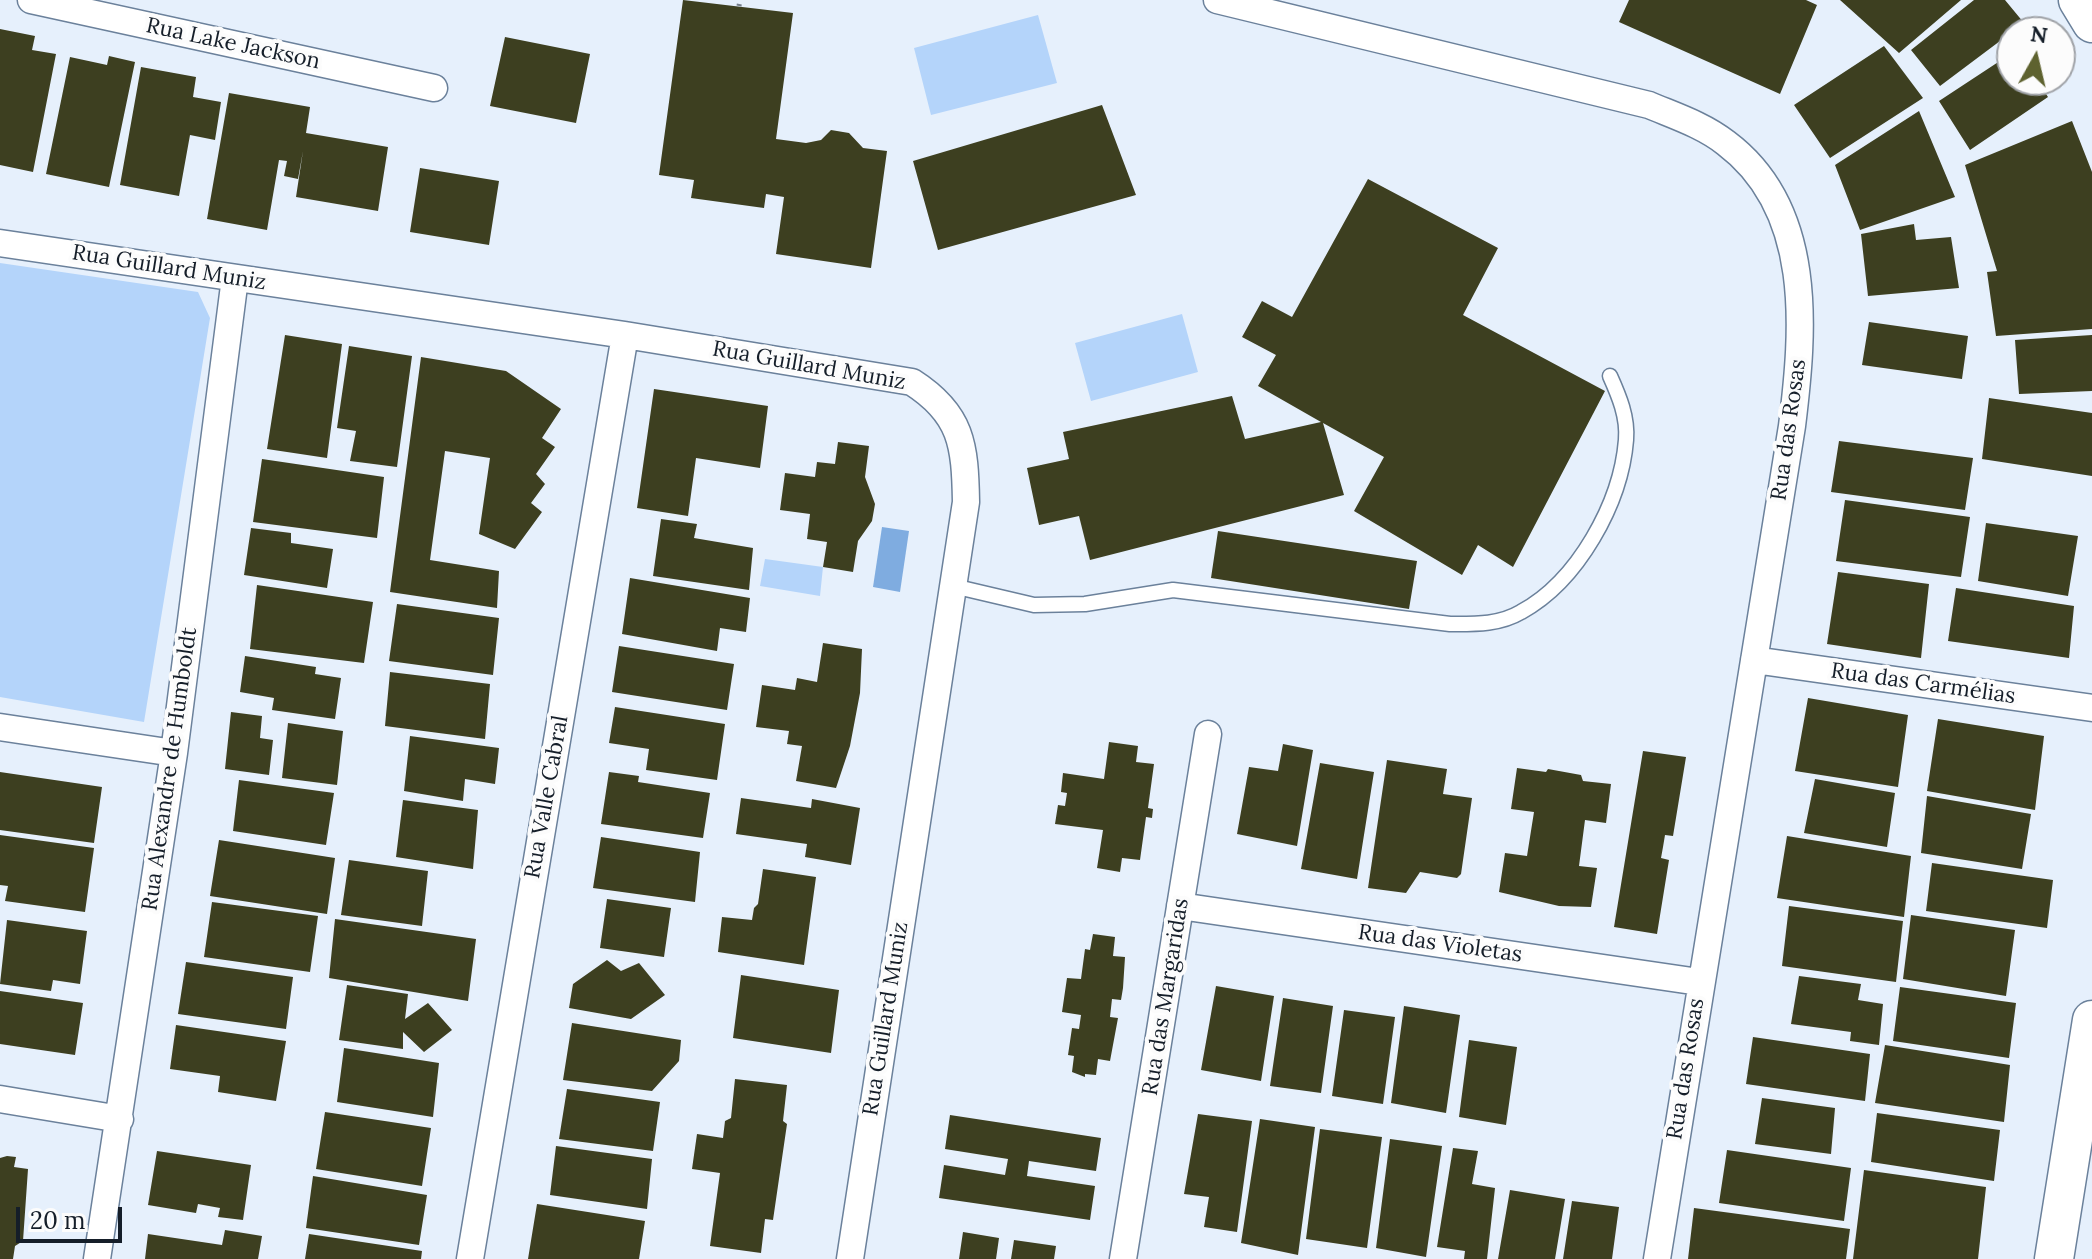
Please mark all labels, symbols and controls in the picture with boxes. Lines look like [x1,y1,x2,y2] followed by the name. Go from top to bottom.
[144,13,322,75] street label: Rua Lake Jackson
[1996,16,2076,96] north arrow
[2029,19,2049,49] text: N
[70,240,268,296] street label: Rua Guillard Muniz
[710,336,908,396] street label: Rua Guillard Muniz
[1766,357,1812,503] street label: Rua das Rosas
[137,626,203,912] street label: Rua Alexandre de Humboldt
[1829,658,2017,710] street label: Rua das Carmélias
[520,713,574,881] street label: Rua Valle Cabral
[1137,896,1195,1098] street label: Rua das Margaridas
[1356,919,1524,969] street label: Rua das Violetas
[858,920,914,1118] street label: Rua Guillard Muniz
[1662,996,1710,1142] street label: Rua das Rosas
[20,1191,126,1241] scale bar
[30,1205,86,1236] text: 20 m

